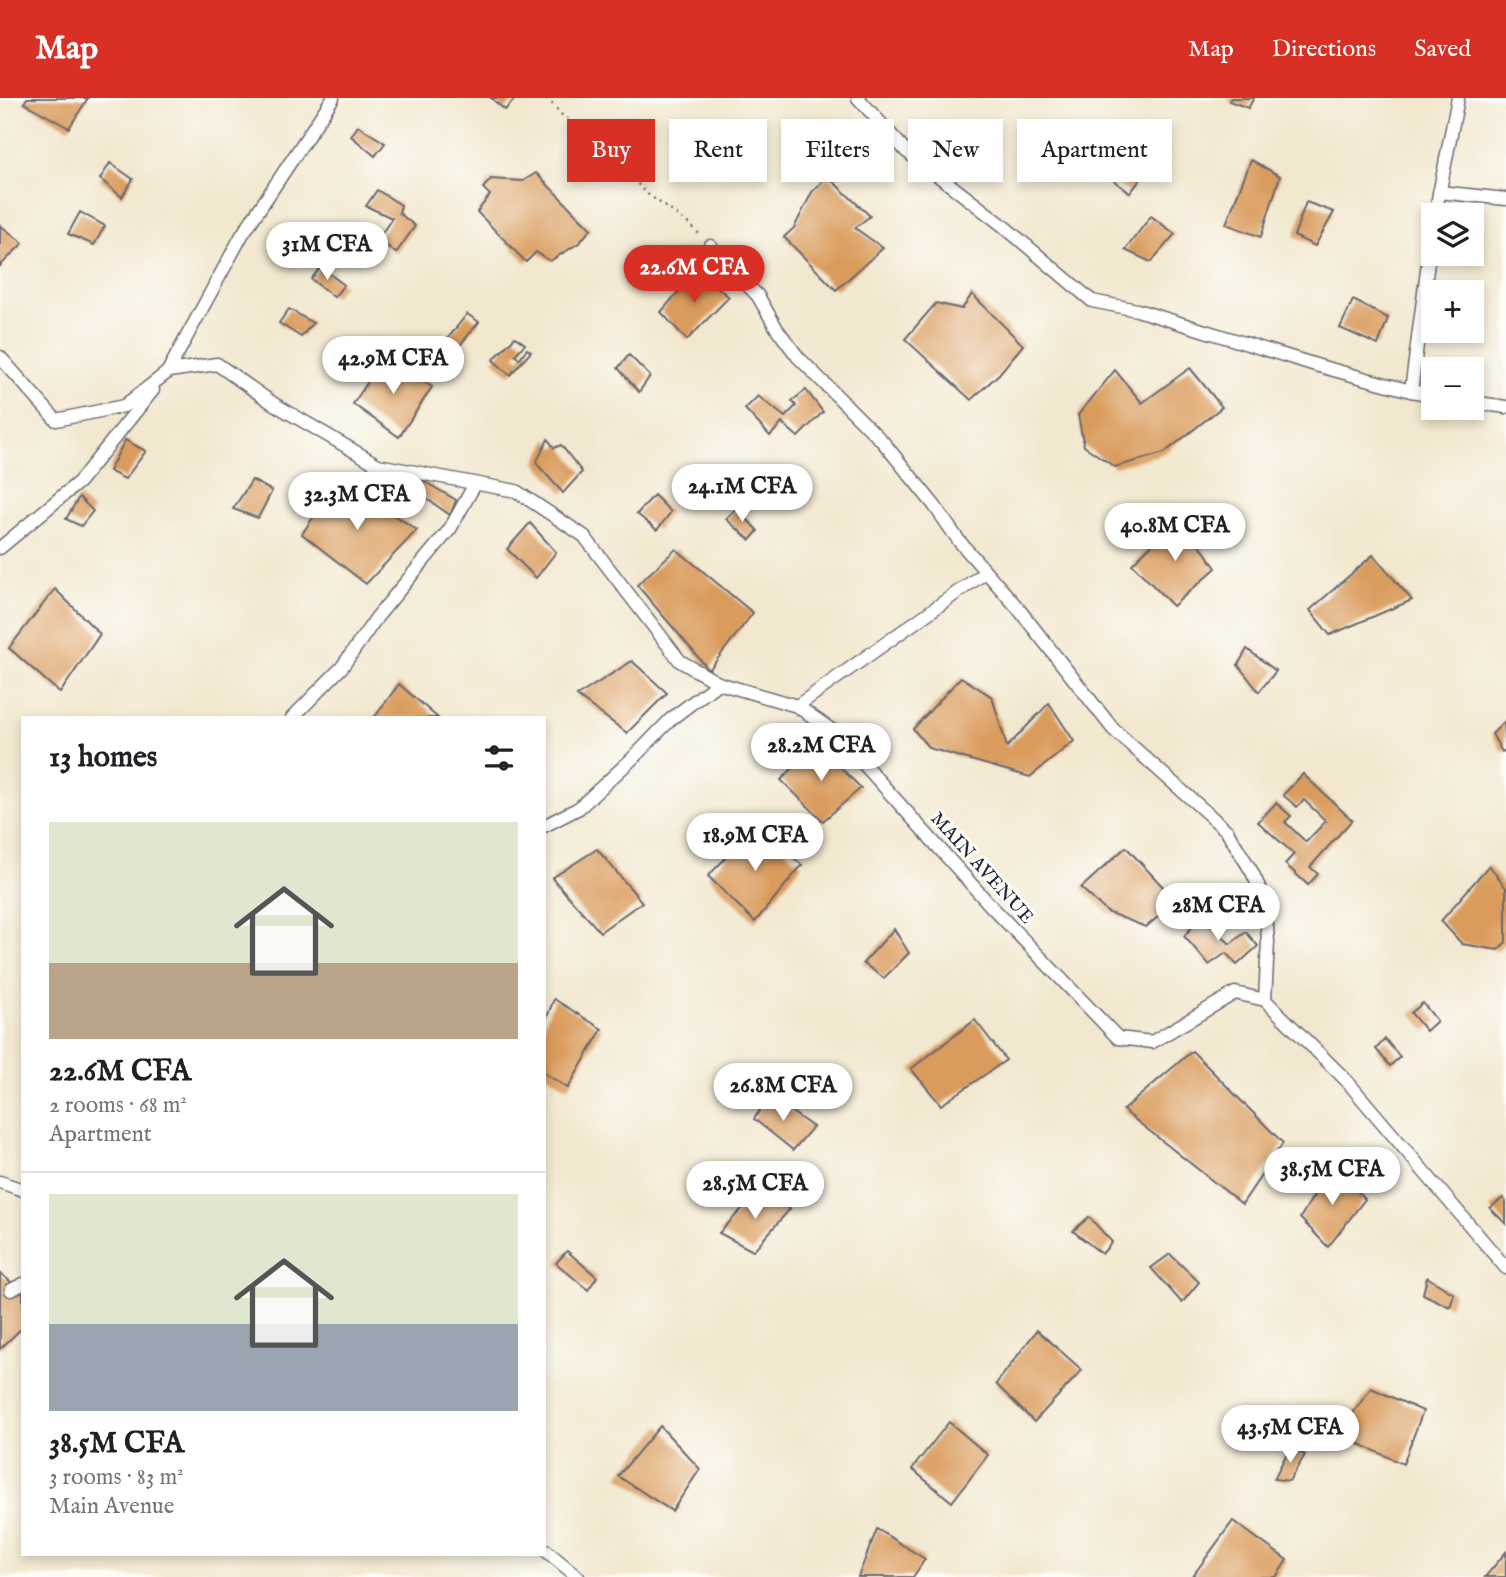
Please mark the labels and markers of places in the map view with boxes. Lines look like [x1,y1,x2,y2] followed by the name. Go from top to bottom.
[262,222,392,282] pin: 31M CFA
[614,246,774,305] pin: 22.6M CFA
[313,336,473,396] pin: 42.9M CFA
[662,464,822,524] pin: 24.1M CFA
[277,472,437,532] pin: 32.3M CFA
[1095,504,1255,563] pin: 40.8M CFA
[741,724,901,783] pin: 28.2M CFA
[675,814,835,873] pin: 18.9M CFA
[1153,884,1283,943] pin: 28M CFA
[703,1063,863,1123] pin: 26.8M CFA
[1252,1148,1412,1207] pin: 38.5M CFA
[675,1162,835,1221] pin: 28.5M CFA
[1210,1406,1370,1465] pin: 43.5M CFA

